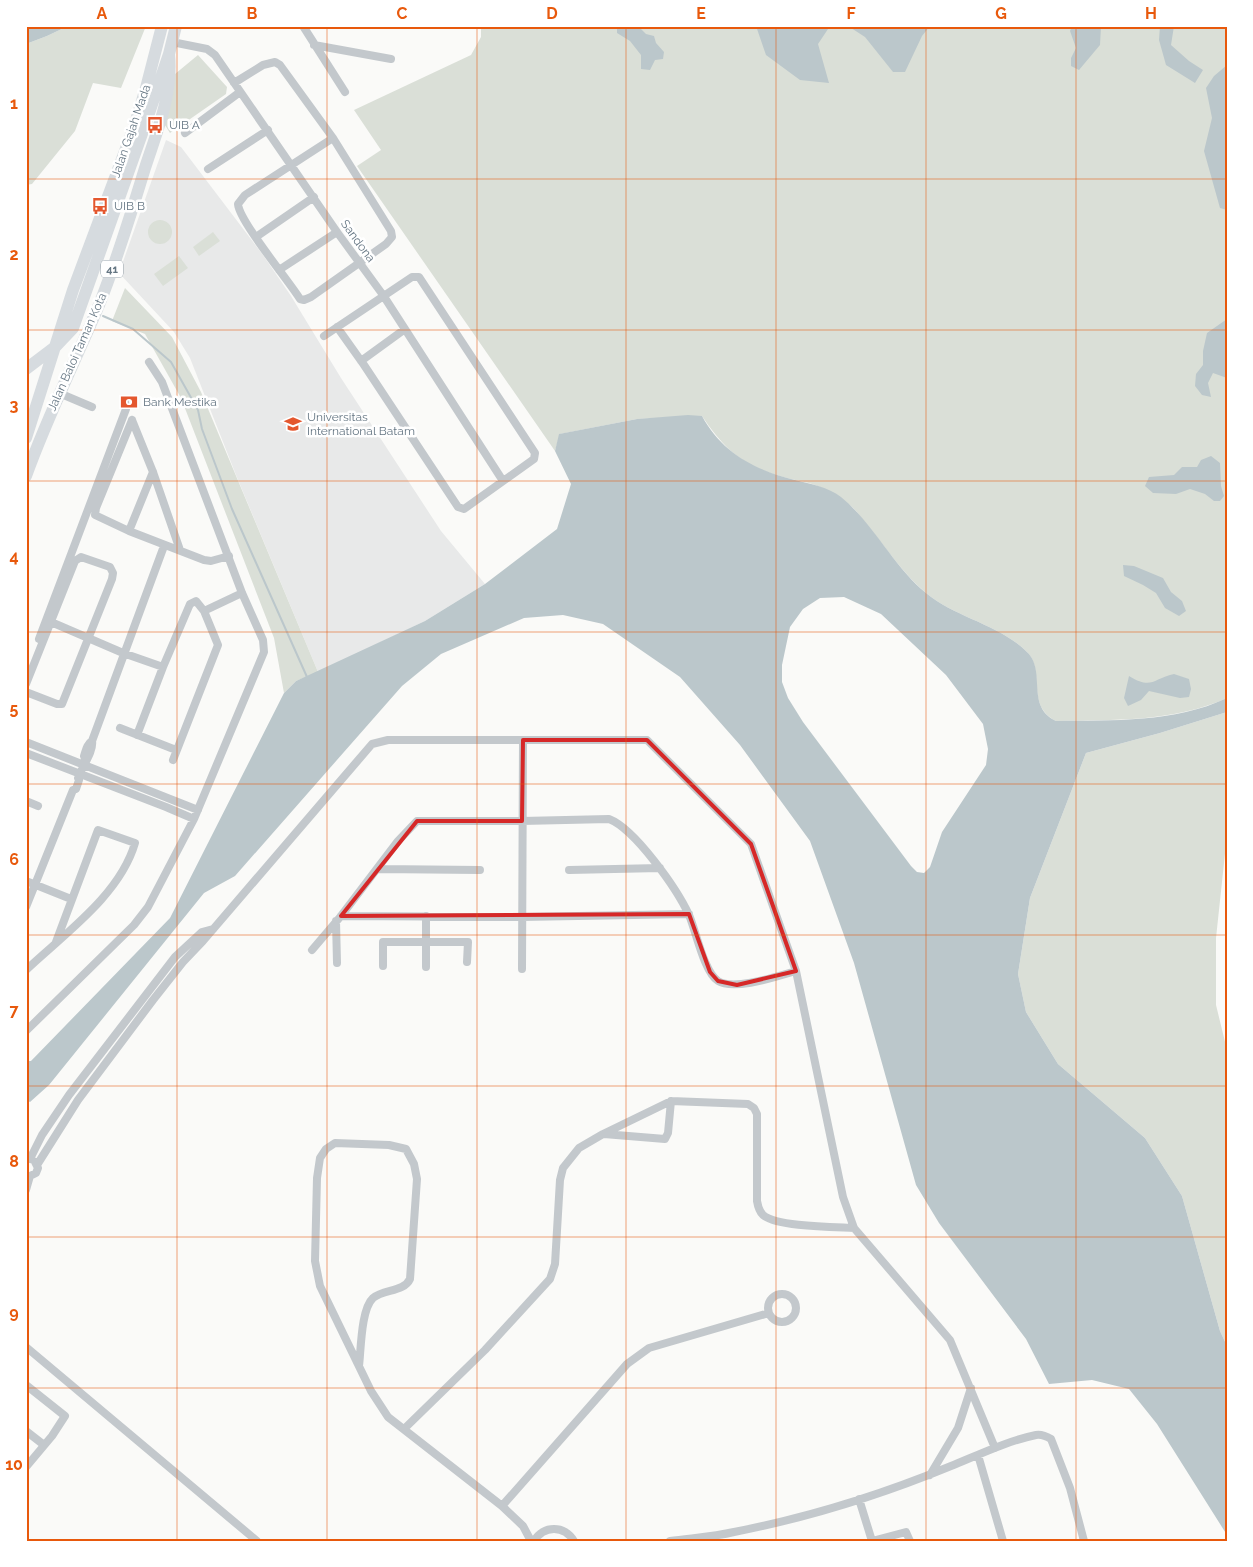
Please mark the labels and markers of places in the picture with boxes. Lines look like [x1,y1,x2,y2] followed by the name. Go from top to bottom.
[145,115,165,135] bus stop icon: UIB A
[169,118,200,132] place label: UIB A
[90,196,110,216] bus stop icon: UIB B
[114,199,145,213] place label: UIB B
[119,392,139,412] bank icon: Bank Mestika
[143,395,217,409] place label: Bank Mestika
[307,410,415,438] place label: Universitas International Batam
[283,414,303,434] school or university icon: Universitas International Batam

